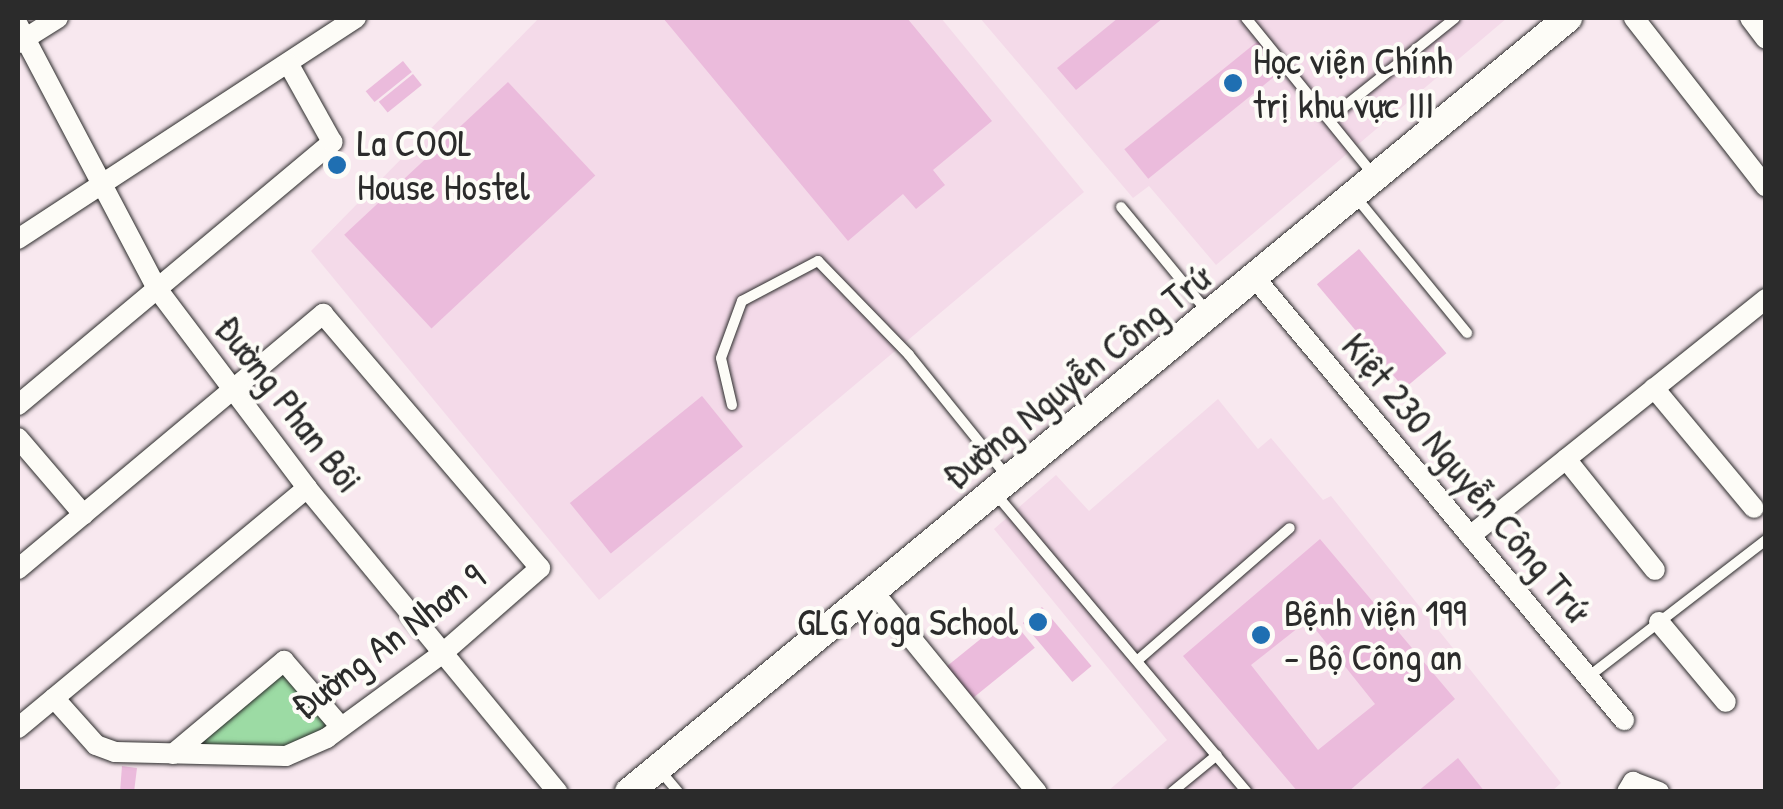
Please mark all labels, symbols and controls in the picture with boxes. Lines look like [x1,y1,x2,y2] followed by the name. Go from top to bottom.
[1253,38,1453,127] place label: Học viện Chính trị khu vực III
[1222,72,1244,94] marker: Học viện Chính trị khu vực III
[357,120,530,210] place label: La COOL House Hostel
[326,154,348,176] marker: La COOL House Hostel
[933,255,1219,499] street label: Đường Nguyễn Công Trứ
[206,306,372,502] street label: Đường Phan Bôi
[1332,324,1600,630] street label: Kiệt 230 Nguyễn Công Trứ
[282,554,494,728] street label: Đường An Nhơn 9
[1284,590,1467,679] place label: Bệnh viện 199 - Bộ Công an
[797,599,1018,645] place label: GLG Yoga School
[1027,611,1049,633] marker: GLG Yoga School
[1248,622,1274,648] marker: Bệnh viện 199 - Bộ Công an

